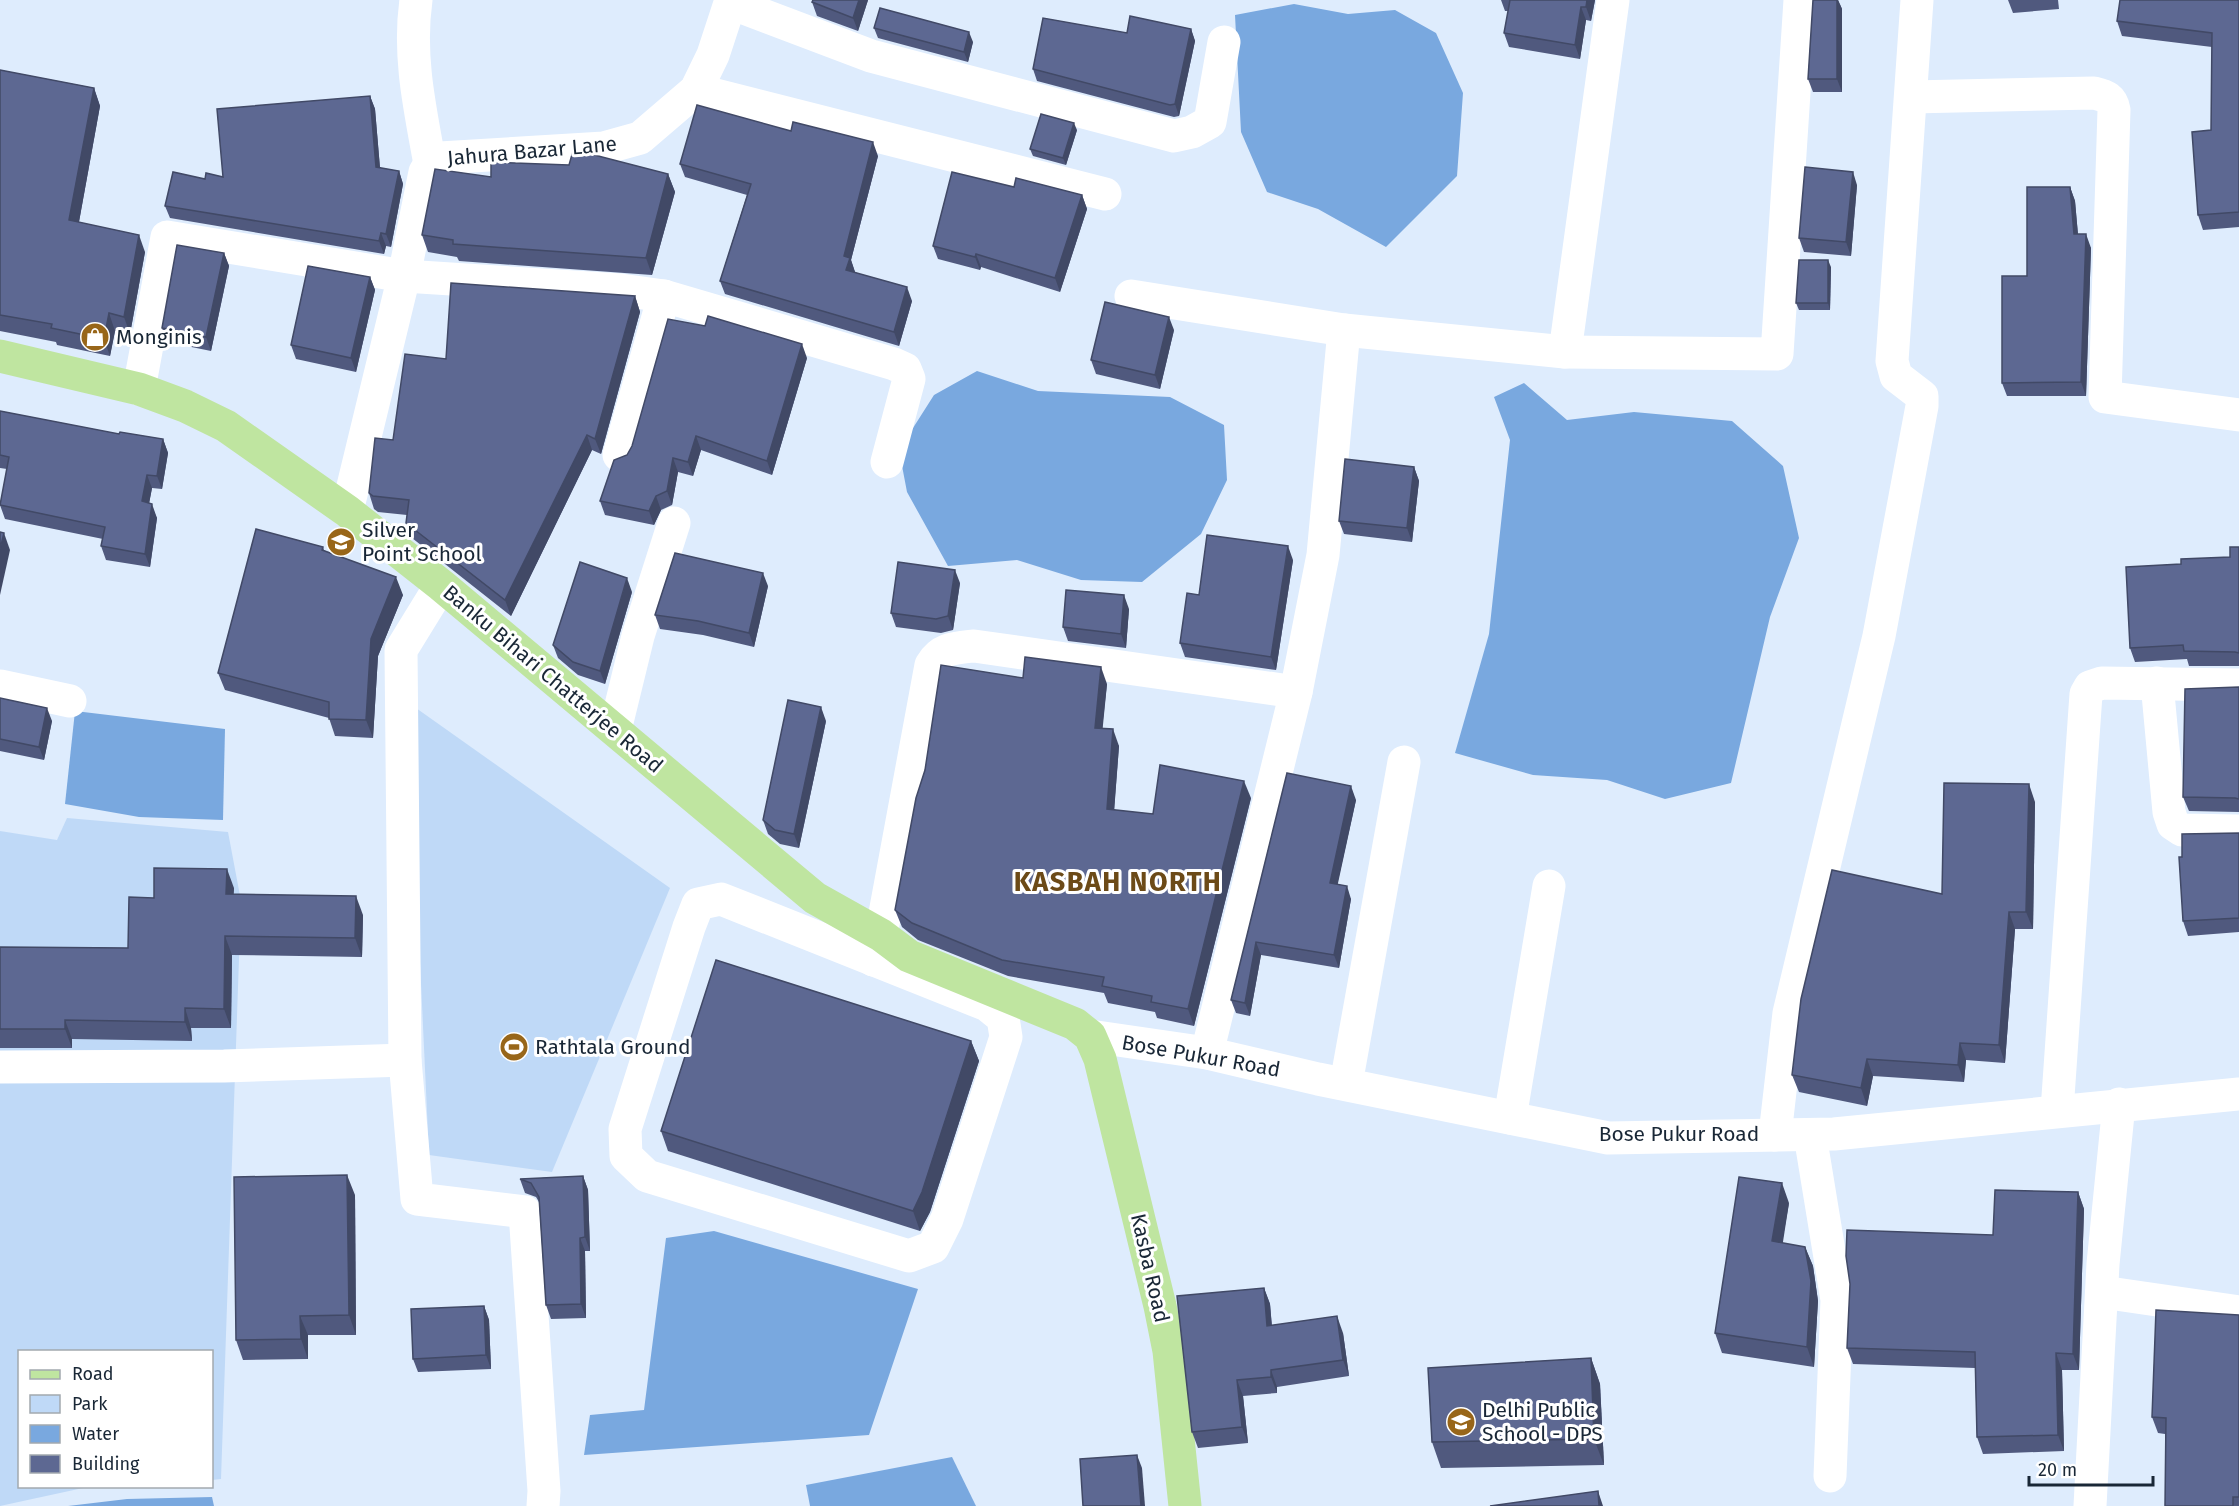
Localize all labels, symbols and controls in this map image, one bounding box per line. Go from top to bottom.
street label: Jahura Bazar Lane [446,131,618,171]
shop icon: Monginis [79,321,111,353]
place label: Monginis [116,324,202,350]
place label: Silver Point School [362,517,482,567]
school or university icon: Silver Point School [325,526,357,558]
street label: Banku Bihari Chatterjee Road [438,579,668,779]
district label: KASBAH NORTH [1014,866,1222,898]
street label: Bose Pukur Road [1120,1029,1282,1083]
sports icon: Rathtala Ground [498,1031,530,1063]
place label: Rathtala Ground [535,1034,691,1060]
street label: Bose Pukur Road [1599,1121,1759,1147]
street label: Kasba Road [1125,1211,1175,1325]
legend [18,1350,213,1488]
text: Road [72,1363,114,1385]
text: Park [72,1393,108,1415]
place label: Delhi Public School - DPS [1482,1397,1603,1447]
school or university icon: Delhi Public School - DPS [1445,1406,1477,1438]
text: Water [72,1423,119,1445]
scale bar [2029,1449,2154,1487]
text: Building [72,1453,140,1475]
text: 20 m [2038,1459,2077,1481]

